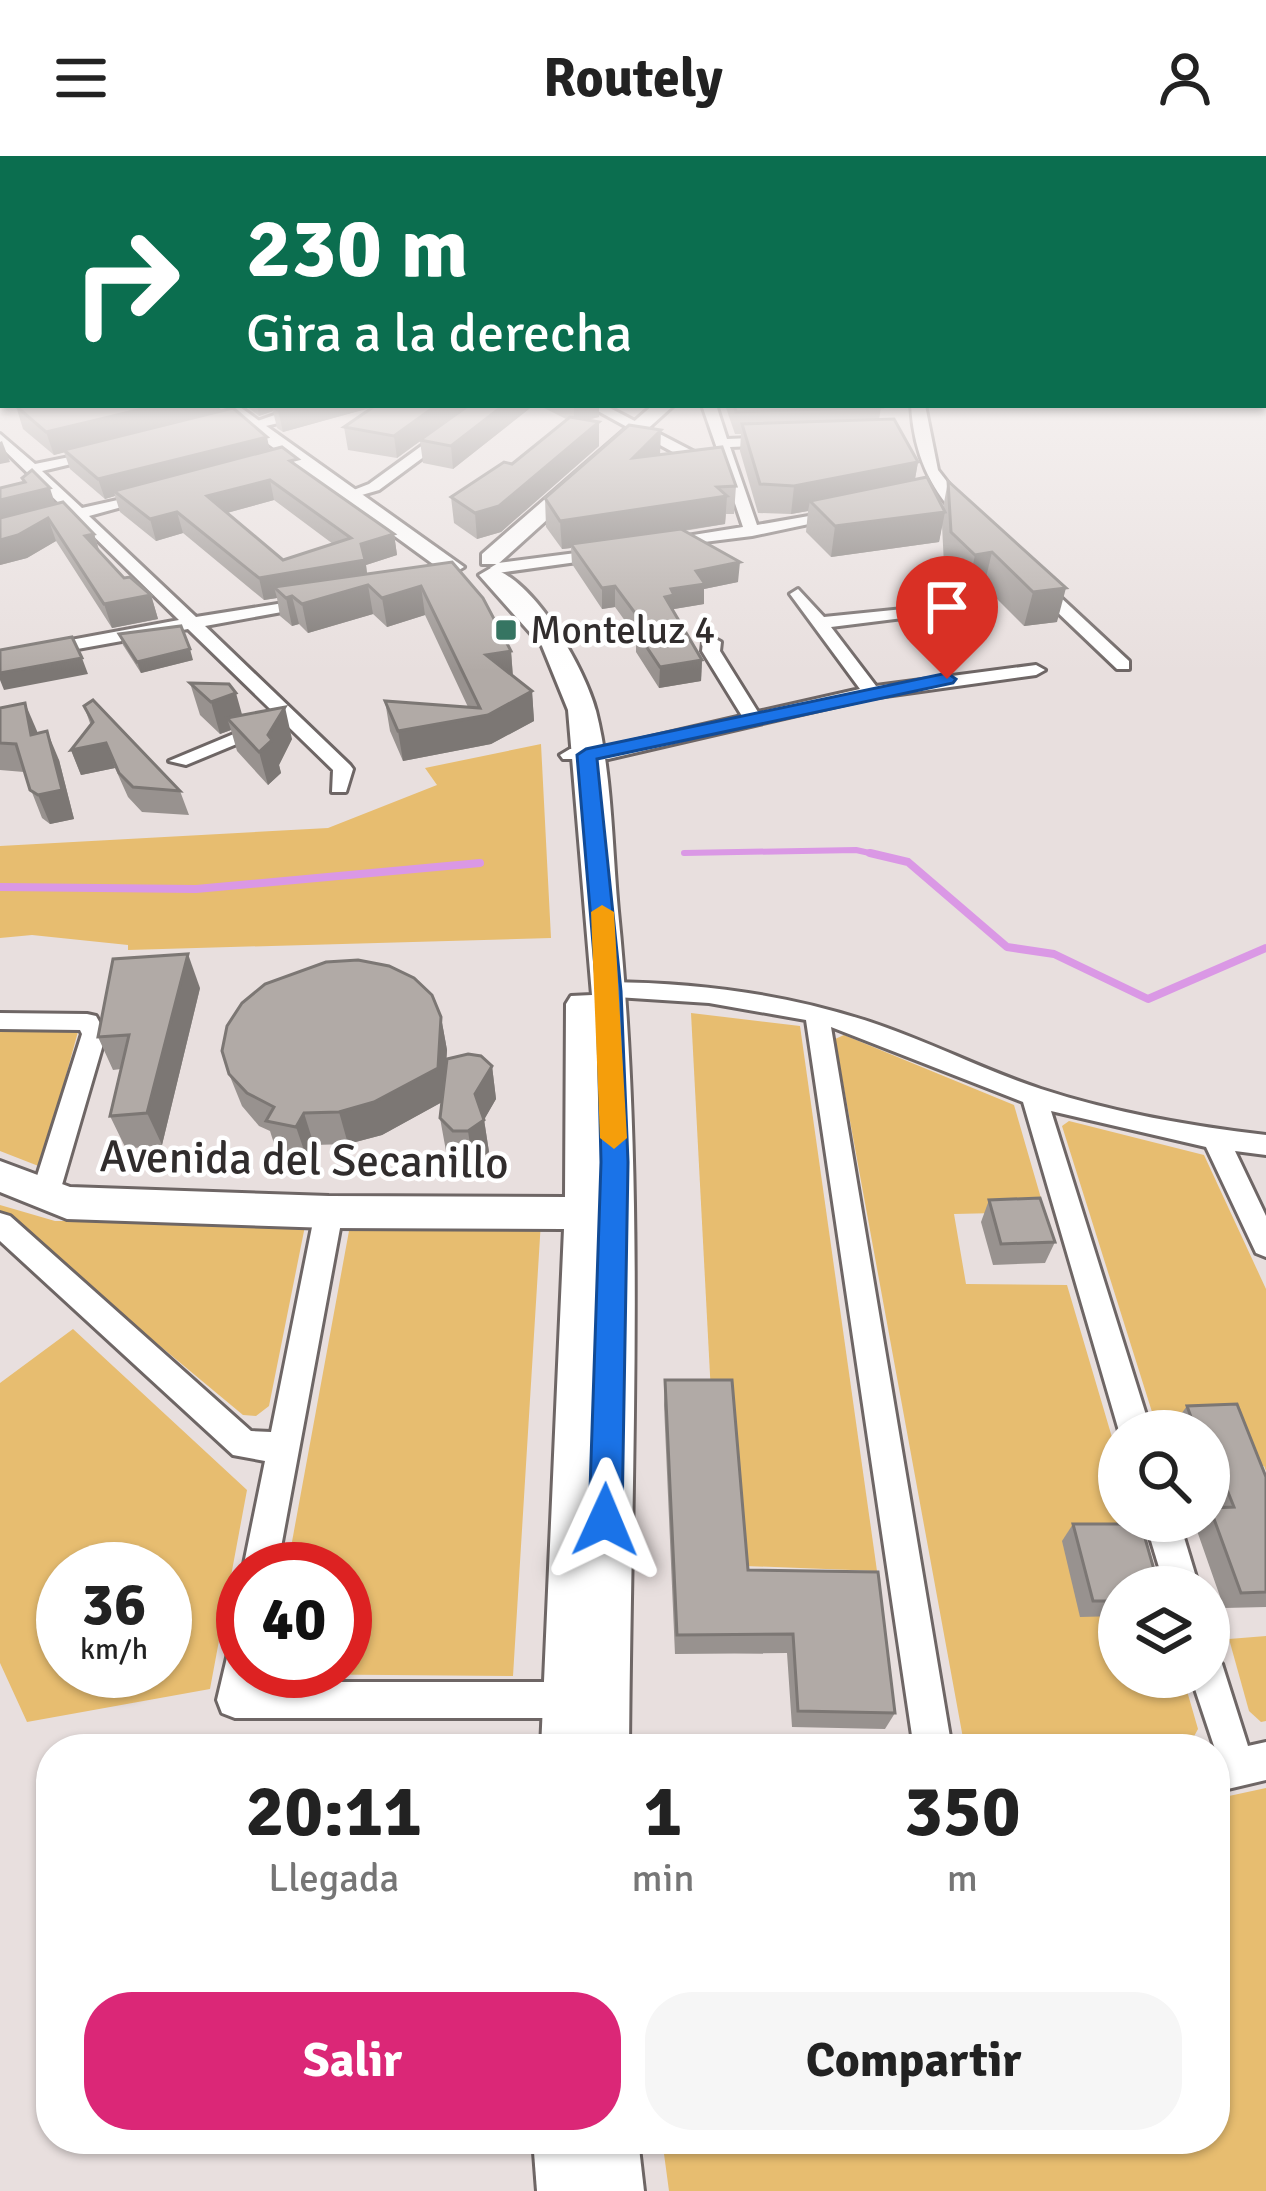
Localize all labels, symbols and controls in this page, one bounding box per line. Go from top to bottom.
icon: menu [48,45,114,111]
text: Routely [543,45,723,112]
icon: person [1152,45,1218,111]
text: 230 m [246,197,468,301]
icon: right [48,204,204,360]
text: Gira a la derecha [246,300,632,367]
pin [896,556,998,679]
icon: arrive [914,574,980,640]
place label: Monteluz 4 [530,606,715,654]
marker: Monteluz 4 [493,617,519,643]
street label: Avenida del Secanillo [99,1129,509,1191]
map controls [1098,1410,1230,1698]
button: search [1098,1410,1230,1542]
position arrow [542,1457,668,1583]
speed limit sign: 40 [216,1542,372,1698]
button: layers [1098,1566,1230,1698]
text: 36 [82,1568,146,1642]
text: km/h [80,1631,148,1668]
text: 20:11 [245,1767,422,1856]
text: 1 [644,1767,682,1856]
text: 350 [904,1767,1021,1856]
text: Llegada [268,1854,399,1902]
text: min [632,1854,695,1902]
text: m [947,1854,978,1902]
button: Salir [84,1992,621,2130]
button: Compartir [645,1992,1182,2130]

